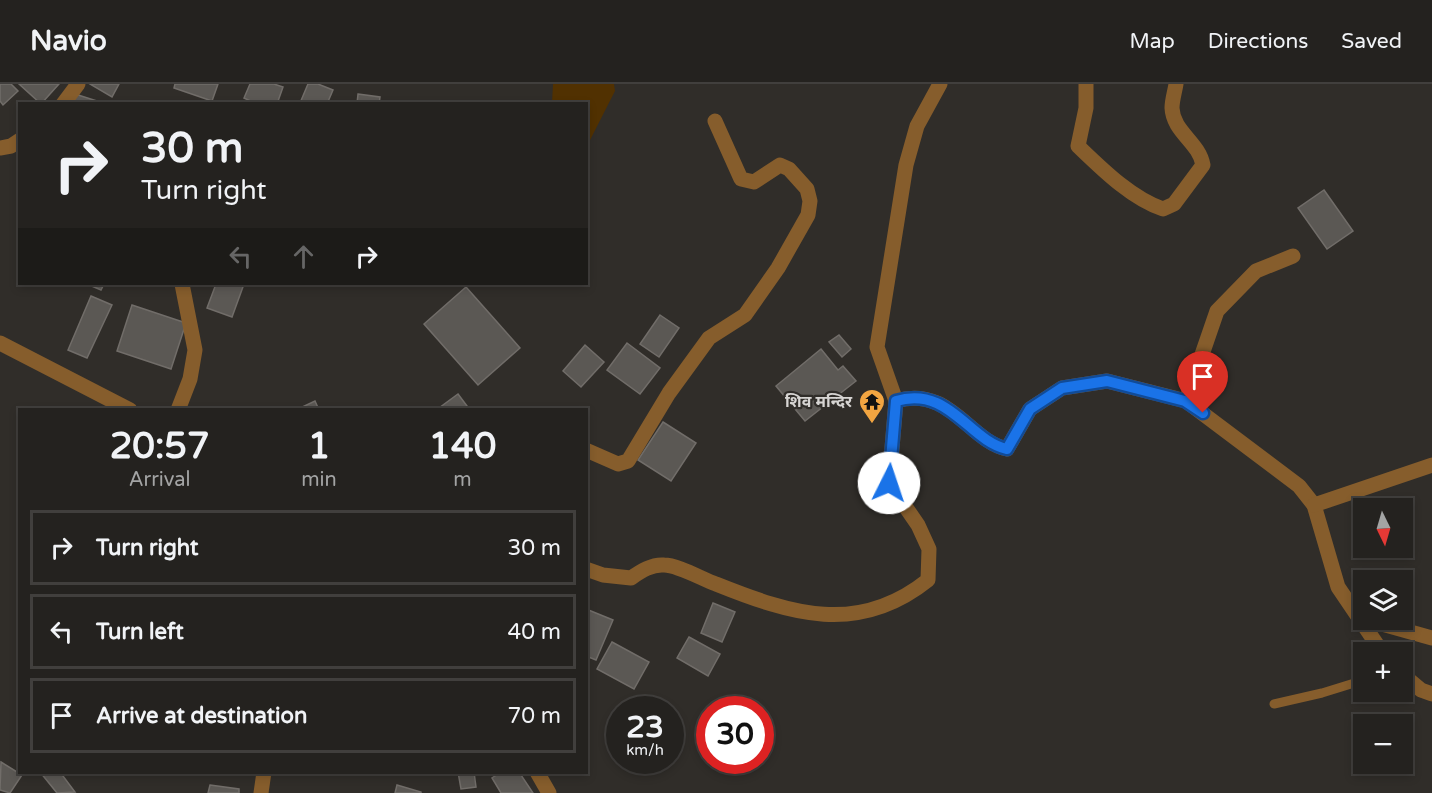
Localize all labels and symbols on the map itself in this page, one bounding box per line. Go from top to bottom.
pin [1177,351,1228,413]
temple icon: शिव मन्दिर [857,387,887,425]
place label: शिव मन्दिर [785,392,853,412]
position arrow [857,451,921,515]
north arrow [1353,498,1413,558]
speed limit sign: 30 [696,696,774,774]

